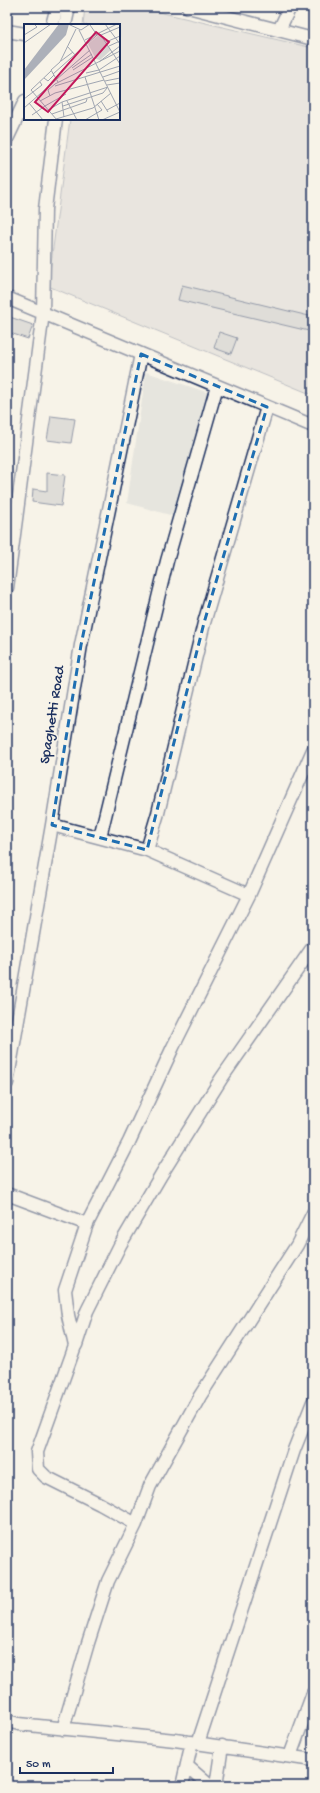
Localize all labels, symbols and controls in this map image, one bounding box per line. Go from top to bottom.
inset map [24,24,120,120]
street label: Spaghetti Road [36,664,70,765]
scale bar [20,1749,113,1775]
text: 50 m [26,1758,51,1772]

